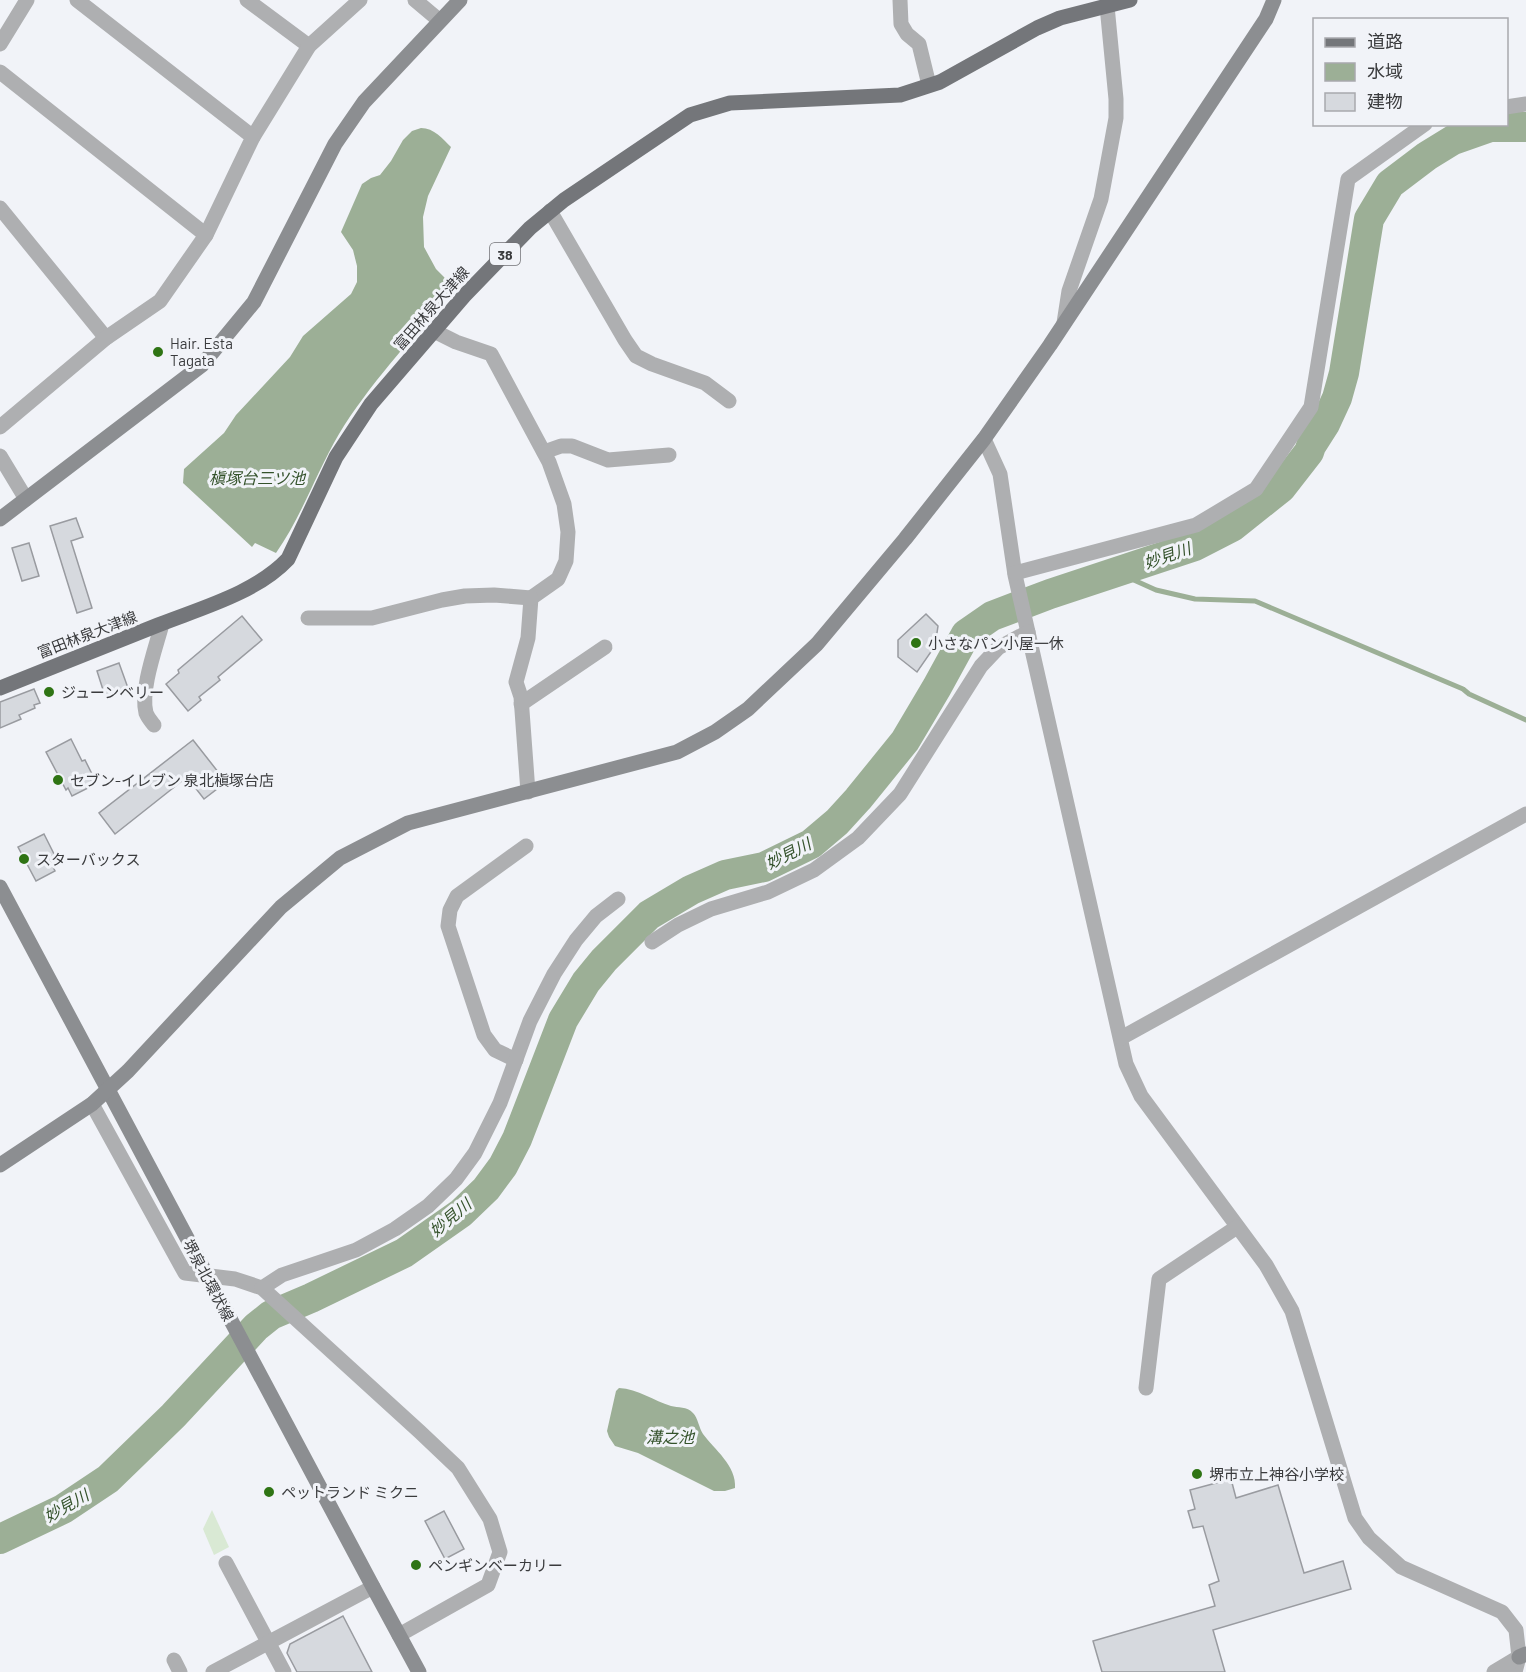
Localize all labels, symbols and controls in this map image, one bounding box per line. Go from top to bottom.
legend [1313,18,1508,126]
text: 道路 [1367,30,1403,52]
text: 水域 [1367,60,1403,82]
text: 建物 [1367,90,1403,112]
road number: 38 [490,243,520,265]
street label: 富田林泉大津線 [390,262,472,354]
place label: Hair. Esta Tagata [170,334,233,369]
marker: Hair. Esta Tagata [151,345,165,359]
water label: 槇塚台三ツ池 [209,468,307,487]
water label: 妙見川 [1141,538,1195,572]
street label: 富田林泉大津線 [35,607,139,661]
place label: 小さなパン小屋一休 [928,634,1064,652]
marker: 小さなパン小屋一休 [909,636,923,650]
place label: ジューンベリー [61,683,164,701]
marker: ジューンベリー [42,685,56,699]
place label: セブン-イレブン 泉北槇塚台店 [70,771,274,789]
marker: セブン-イレブン 泉北槇塚台店 [51,773,65,787]
water label: 妙見川 [762,833,815,872]
place label: スターバックス [36,850,140,868]
marker: スターバックス [17,852,31,866]
water label: 妙見川 [426,1193,476,1240]
street label: 堺泉北環状線 [180,1236,238,1324]
water label: 溝之池 [646,1427,696,1446]
place label: 堺市立上神谷小学校 [1209,1465,1344,1483]
marker: 堺市立上神谷小学校 [1190,1467,1204,1481]
place label: ペットランド ミクニ [281,1483,419,1501]
water label: 妙見川 [40,1484,93,1525]
marker: ペットランド ミクニ [262,1485,276,1499]
place label: ペンギンベーカリー [428,1556,563,1574]
marker: ペンギンベーカリー [409,1558,423,1572]

